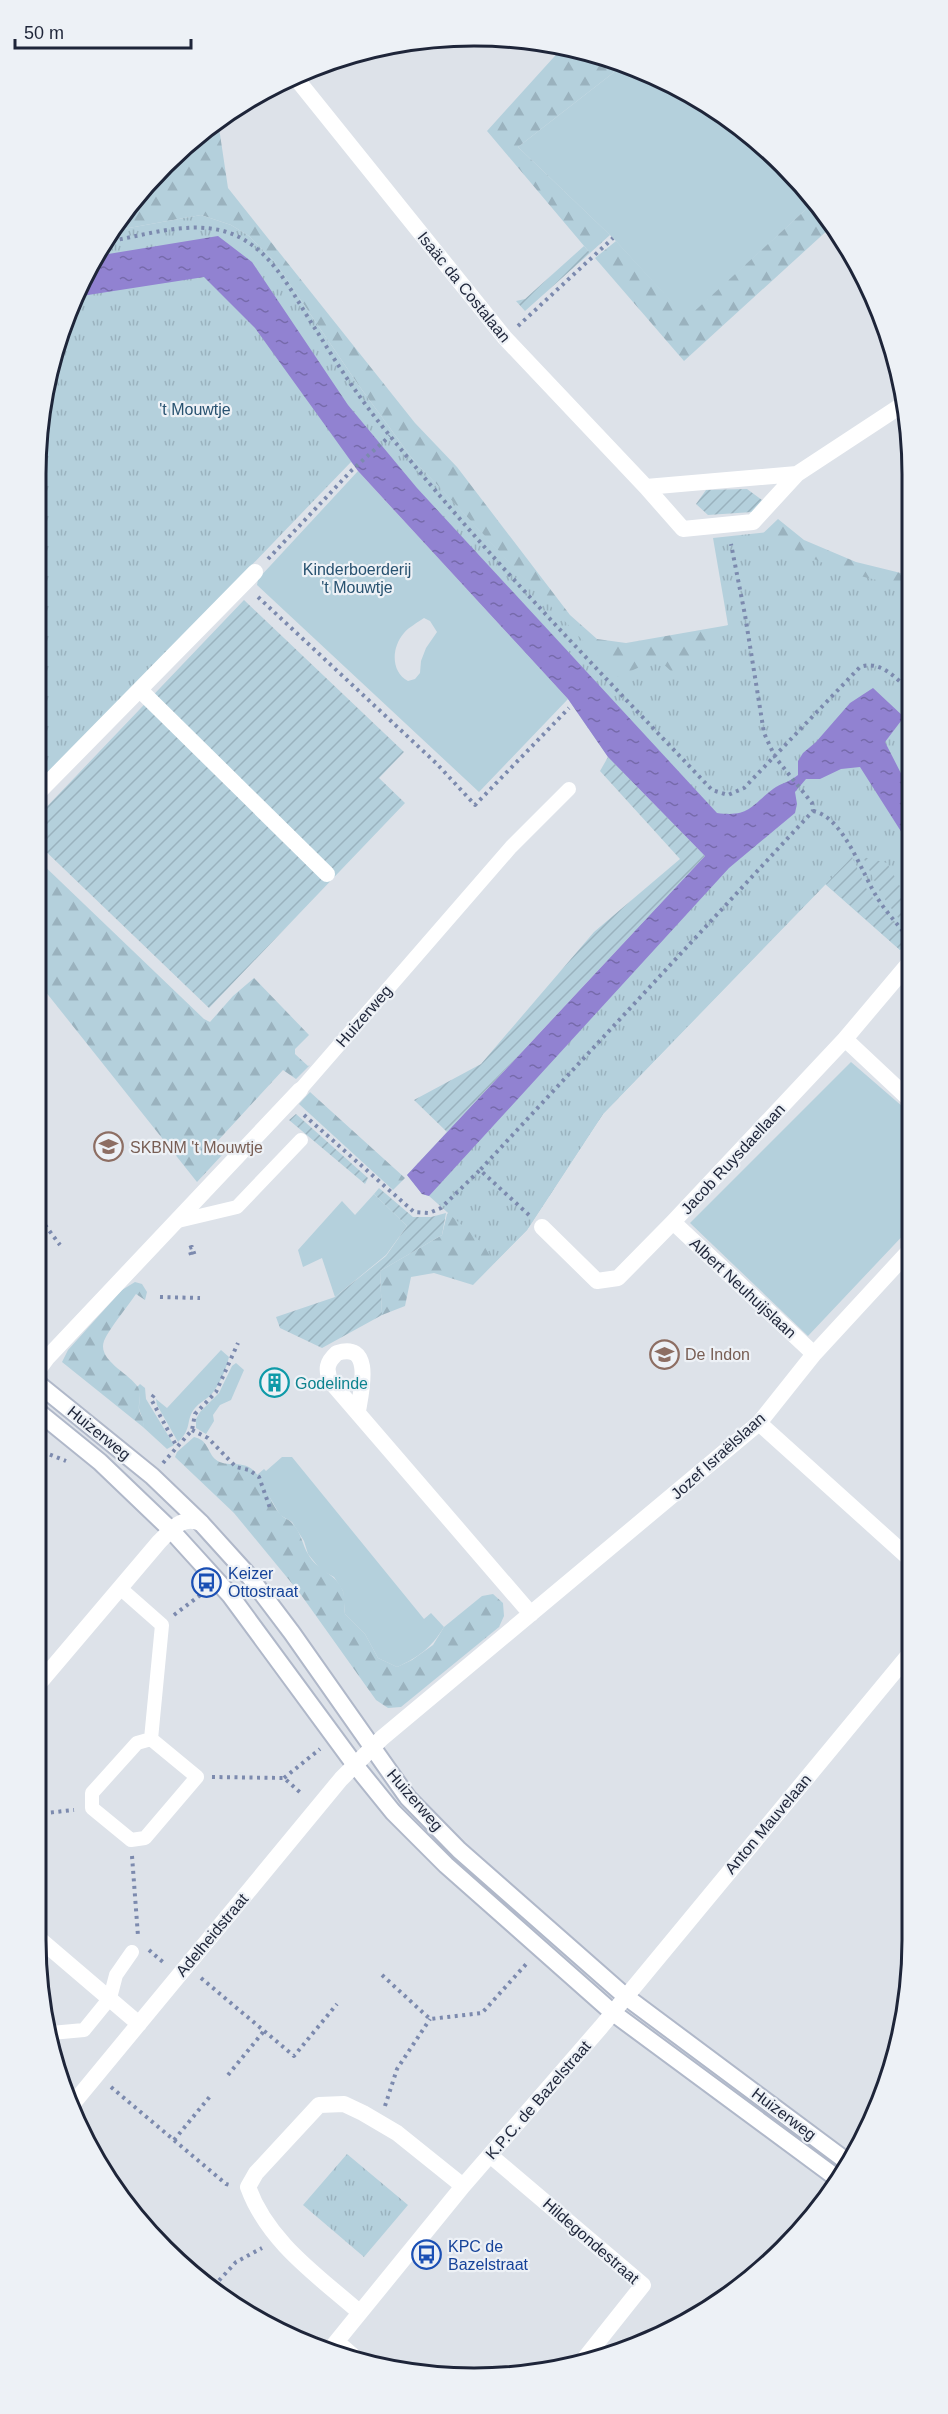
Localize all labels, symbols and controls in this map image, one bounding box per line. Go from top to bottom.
scale bar [15,12,190,50]
text: 50 m [24,23,64,43]
street label: Isaäc da Costalaan [414,228,514,346]
park label: 't Mouwtje [159,401,231,418]
park label: Kinderboerderij 't Mouwtje [303,561,411,596]
street label: Huizerweg [333,982,395,1050]
street label: Jacob Ruysdaellaan [678,1101,788,1217]
school or university icon: SKBNM 't Mouwtje [93,1131,125,1163]
place label: SKBNM 't Mouwtje [130,1139,263,1156]
street label: Albert Neuhuijslaan [686,1234,800,1342]
school or university icon: De Indon [648,1338,680,1370]
place label: De Indon [685,1346,750,1363]
building icon: Godelinde [258,1367,290,1399]
place label: Godelinde [295,1375,368,1392]
street label: Huizerweg [64,1403,134,1463]
street label: Jozef Israëlslaan [668,1410,768,1502]
place label: Keizer Ottostraat [228,1565,299,1600]
bus stop icon: Keizer Ottostraat [191,1566,223,1598]
street label: Huizerweg [384,1766,446,1834]
street label: Anton Mauvelaan [721,1771,815,1877]
street label: Adelheidstraat [173,1890,252,1980]
street label: K.P.C. de Bazelstraat [482,2037,594,2163]
street label: Huizerweg [749,2084,819,2144]
street label: Hildegondestraat [540,2195,643,2287]
place label: KPC de Bazelstraat [448,2238,529,2273]
bus stop icon: KPC de Bazelstraat [411,2239,443,2271]

